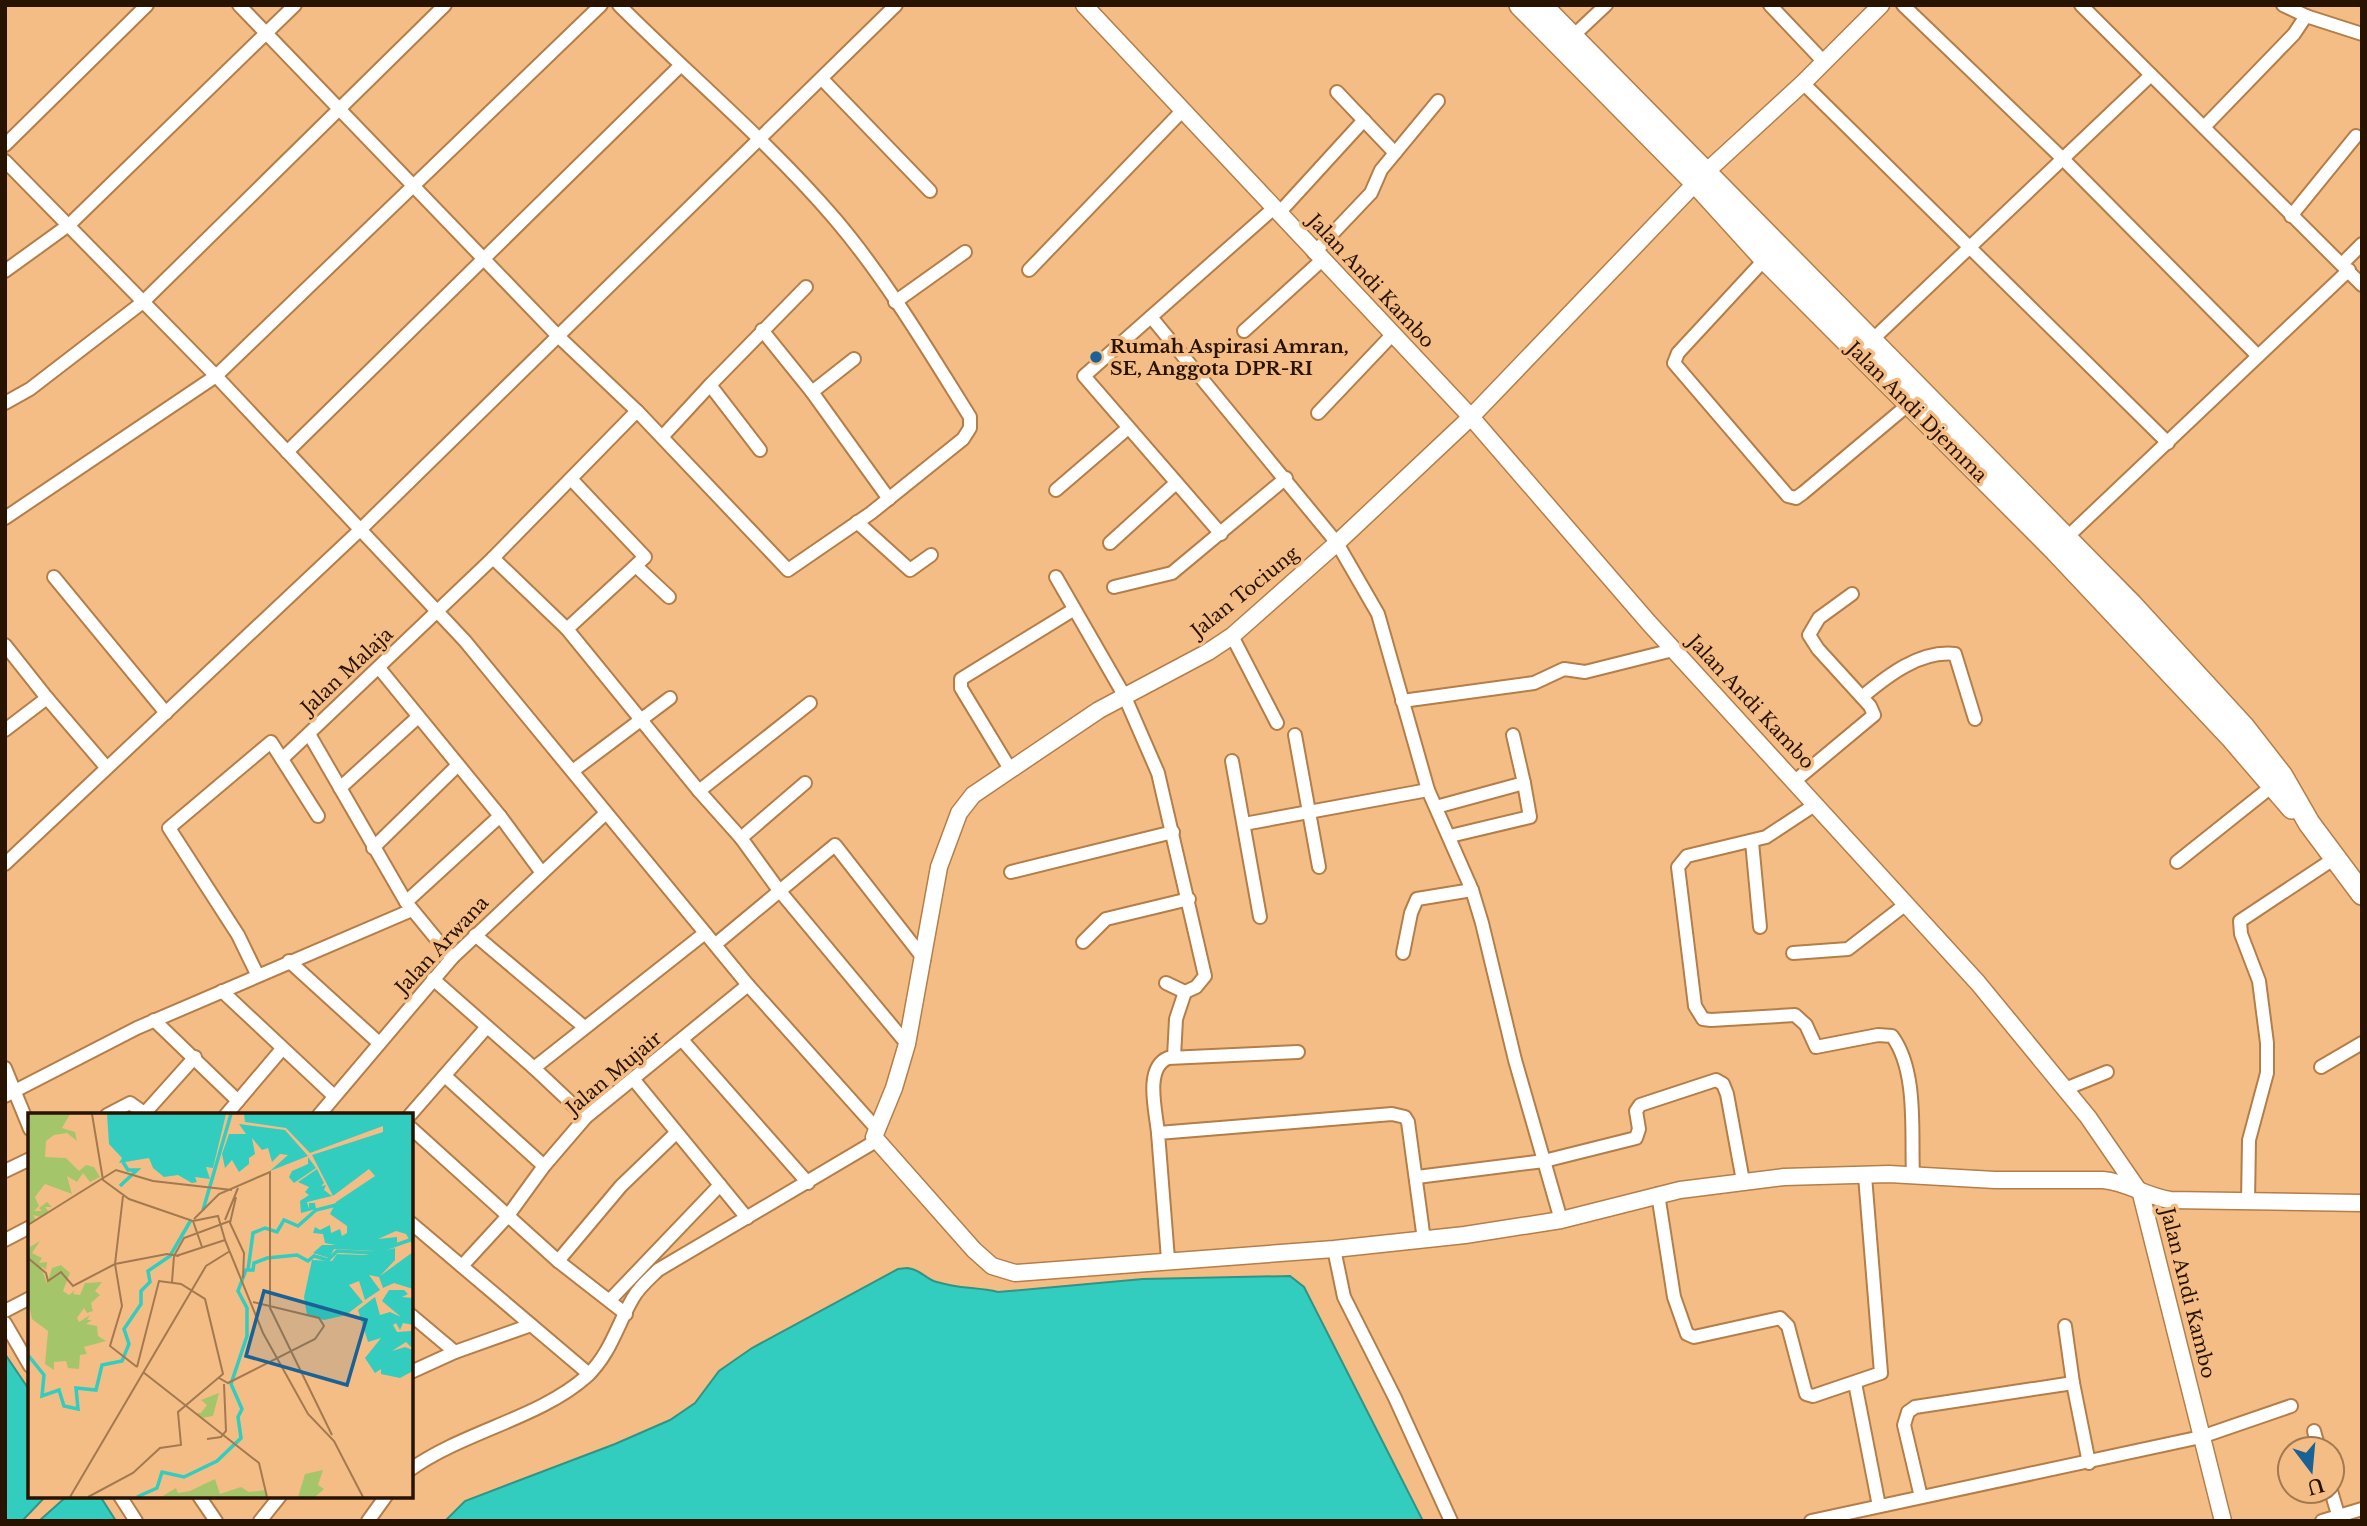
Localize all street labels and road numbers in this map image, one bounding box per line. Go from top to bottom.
street label: Jalan Andi Kambo [1301,207,1439,353]
street label: Jalan Andi Djemma [1840,335,1992,487]
street label: Jalan Tociung [1184,541,1304,644]
street label: Jalan Malaja [294,622,398,721]
street label: Jalan Andi Kambo [1681,628,1819,774]
street label: Jalan Arwana [389,891,494,1001]
street label: Jalan Mujair [559,1026,666,1122]
street label: Jalan Andi Kambo [2155,1202,2220,1381]

